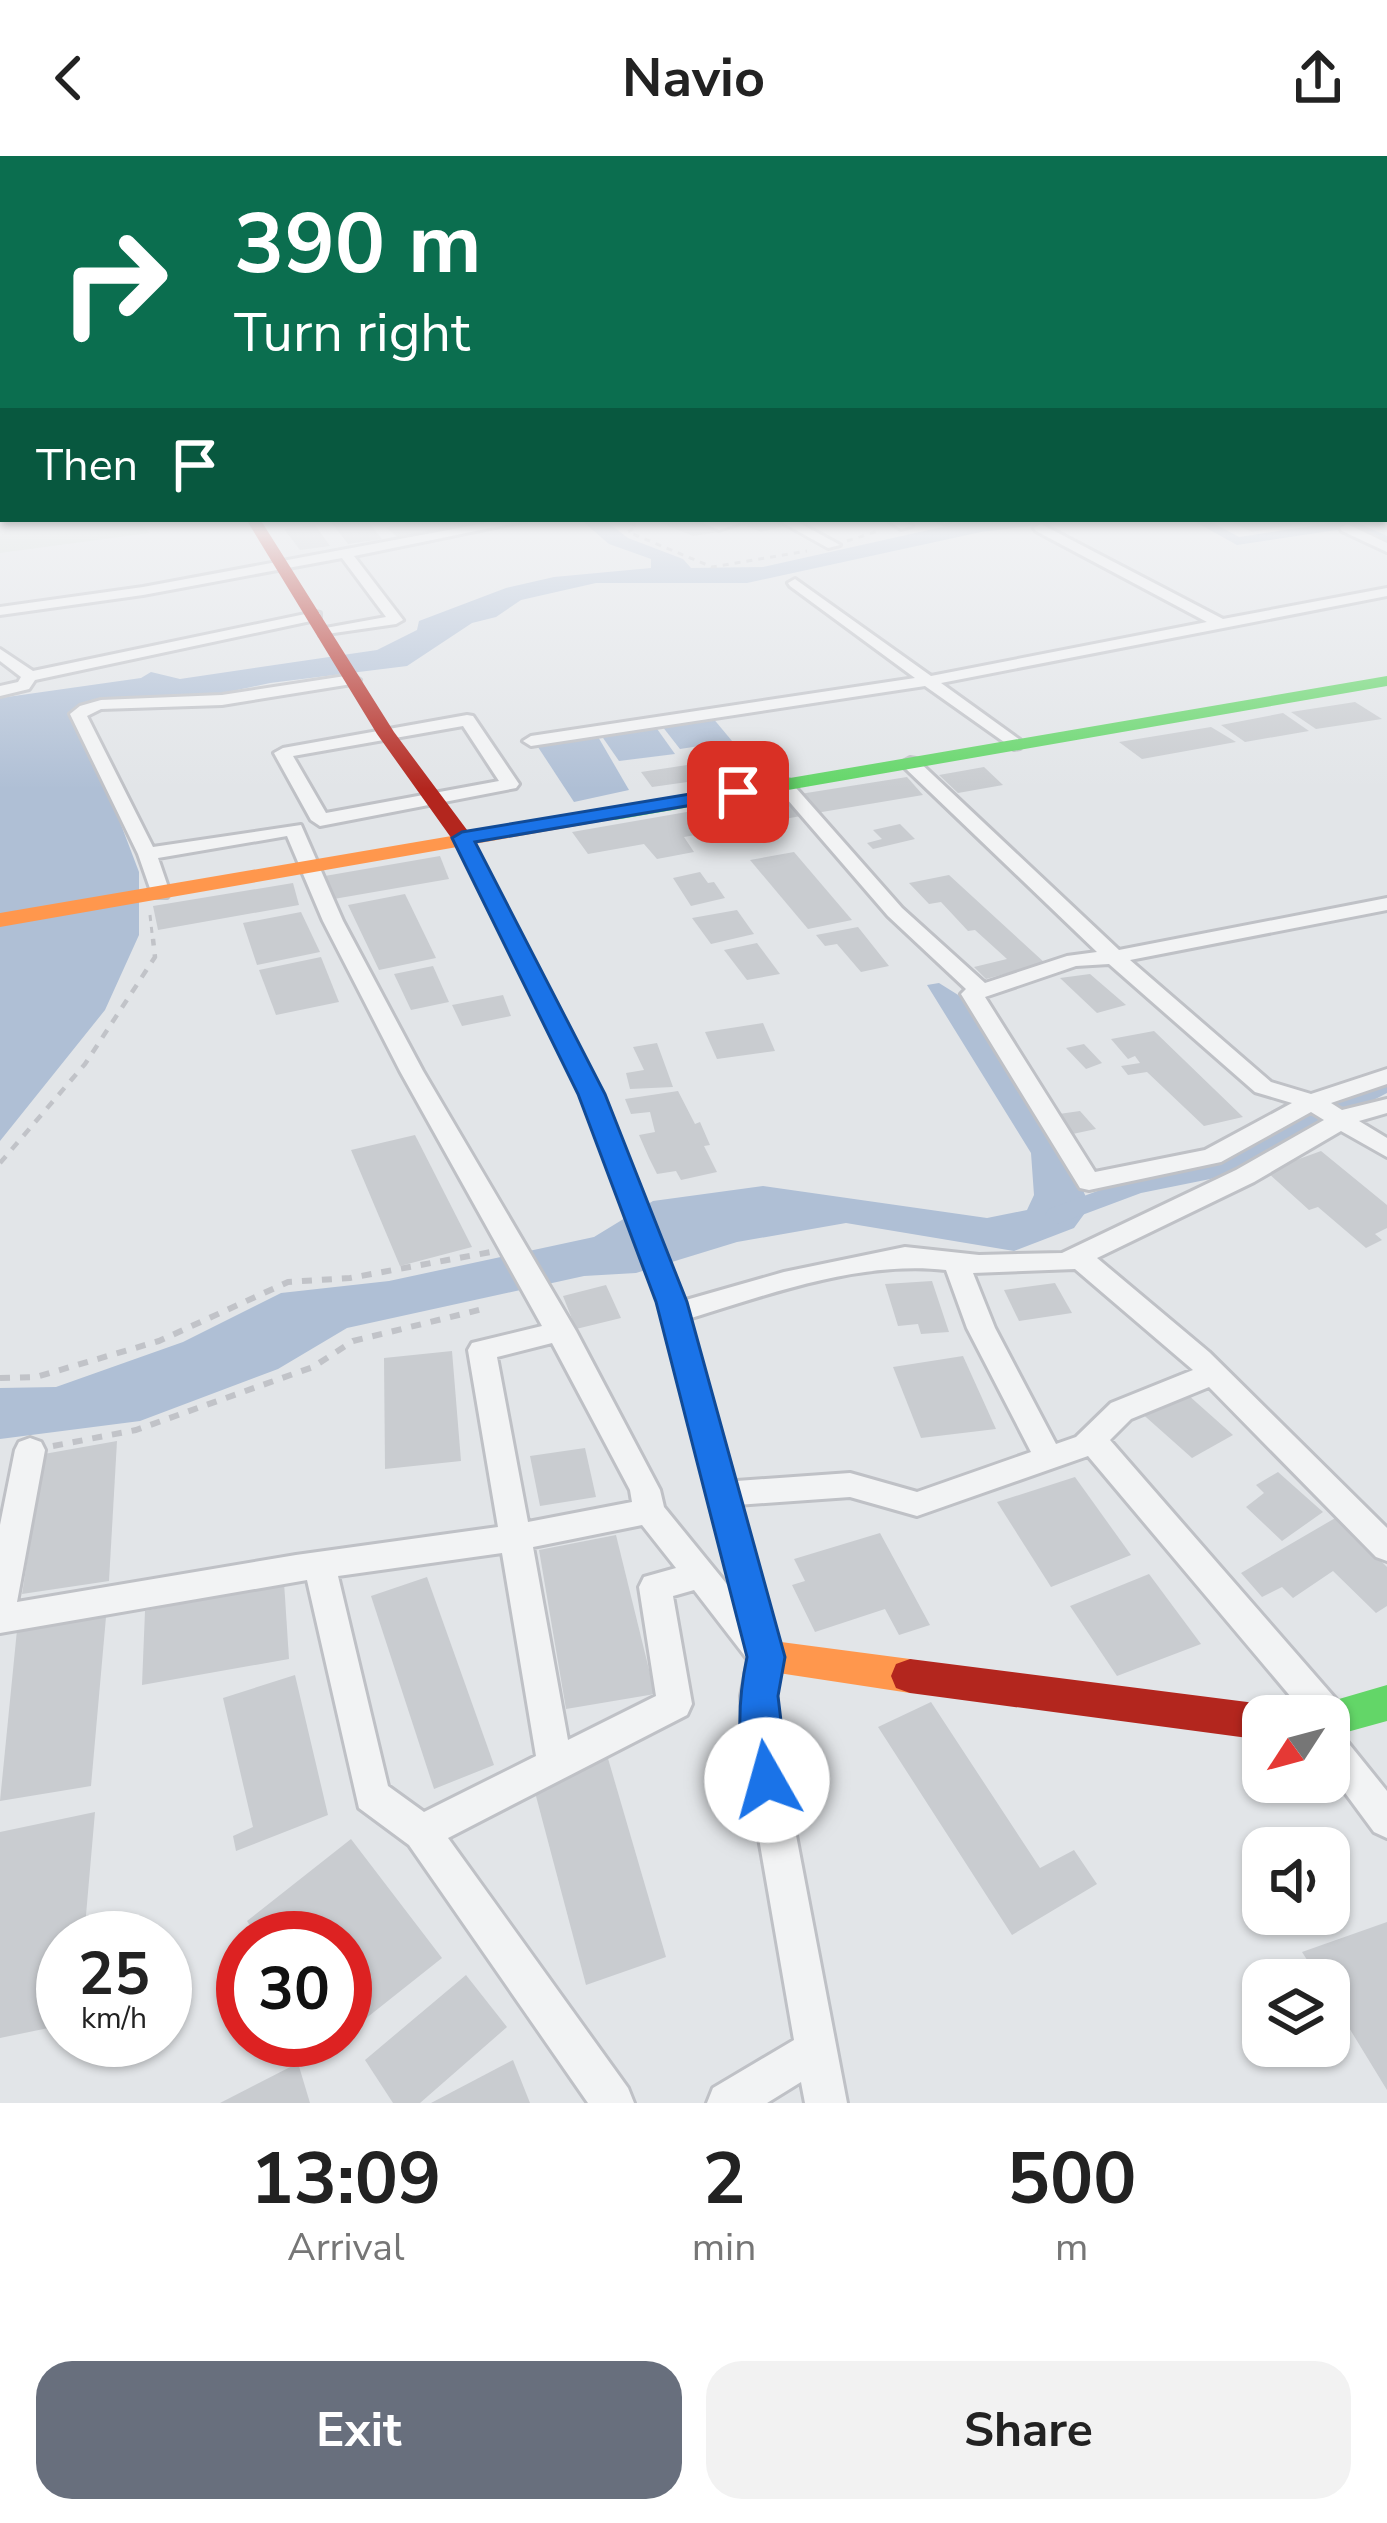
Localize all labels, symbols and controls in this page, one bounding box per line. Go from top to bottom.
text: Navio [622,41,765,115]
icon: back [36,45,102,111]
icon: share [1285,45,1351,111]
text: 390 m [234,187,482,302]
icon: right [36,204,192,360]
text: Turn right [234,296,470,370]
icon: arrive [162,432,228,498]
text: Then [36,435,138,496]
pin [687,741,789,843]
icon: arrive [705,759,771,825]
north arrow [1242,1695,1350,1803]
map controls [1242,1695,1350,2067]
position arrow [704,1717,830,1843]
button: sound [1242,1827,1350,1935]
speed limit sign: 30 [216,1911,372,2067]
text: 25 [78,1933,150,2015]
button: layers [1242,1959,1350,2067]
text: km/h [81,1998,147,2039]
text: 13:09 [251,2130,441,2228]
text: 2 [702,2130,746,2228]
text: 500 [1007,2130,1136,2228]
text: Arrival [287,2221,405,2274]
text: min [692,2221,756,2274]
text: m [1055,2221,1088,2274]
button: Exit [36,2361,682,2499]
button: Share [706,2361,1351,2499]

